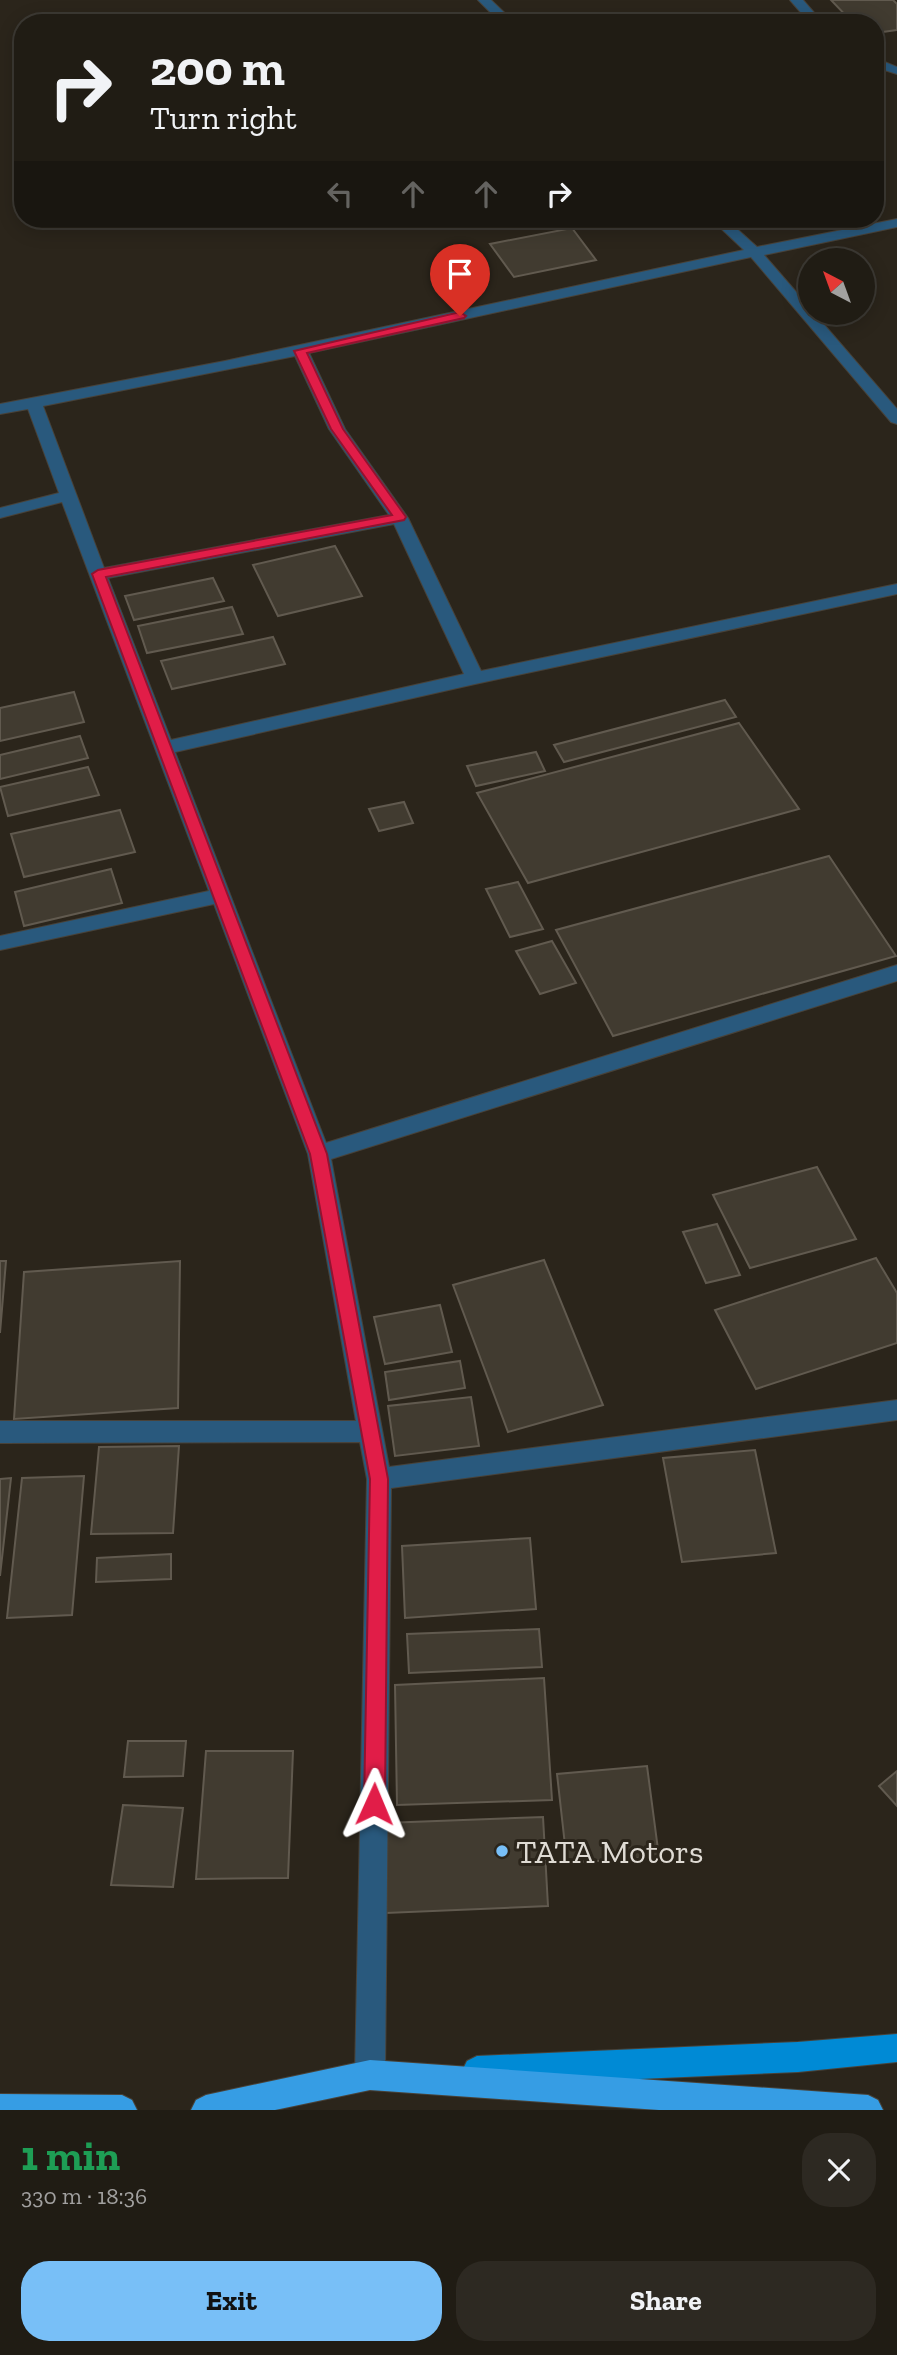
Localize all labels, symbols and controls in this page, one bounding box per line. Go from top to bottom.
text: 200 m [150,39,285,98]
icon: right [35,42,126,133]
text: Turn right [150,99,297,137]
icon: left [321,175,359,213]
icon: ahead [394,175,432,213]
icon: ahead [467,175,505,213]
icon: right [540,175,578,213]
pin [430,244,490,316]
north arrow [798,248,875,326]
map controls [798,248,875,325]
icon: arrive [441,255,479,293]
position arrow [337,1767,411,1841]
place label: TATA Motors [516,1832,703,1871]
marker: TATA Motors [494,1843,510,1859]
text: 1 min [21,2130,120,2181]
button: close [802,2133,876,2207]
text: 330 m · 18:36 [21,2182,147,2210]
button: Exit [21,2261,442,2341]
button: Share [456,2261,876,2341]

